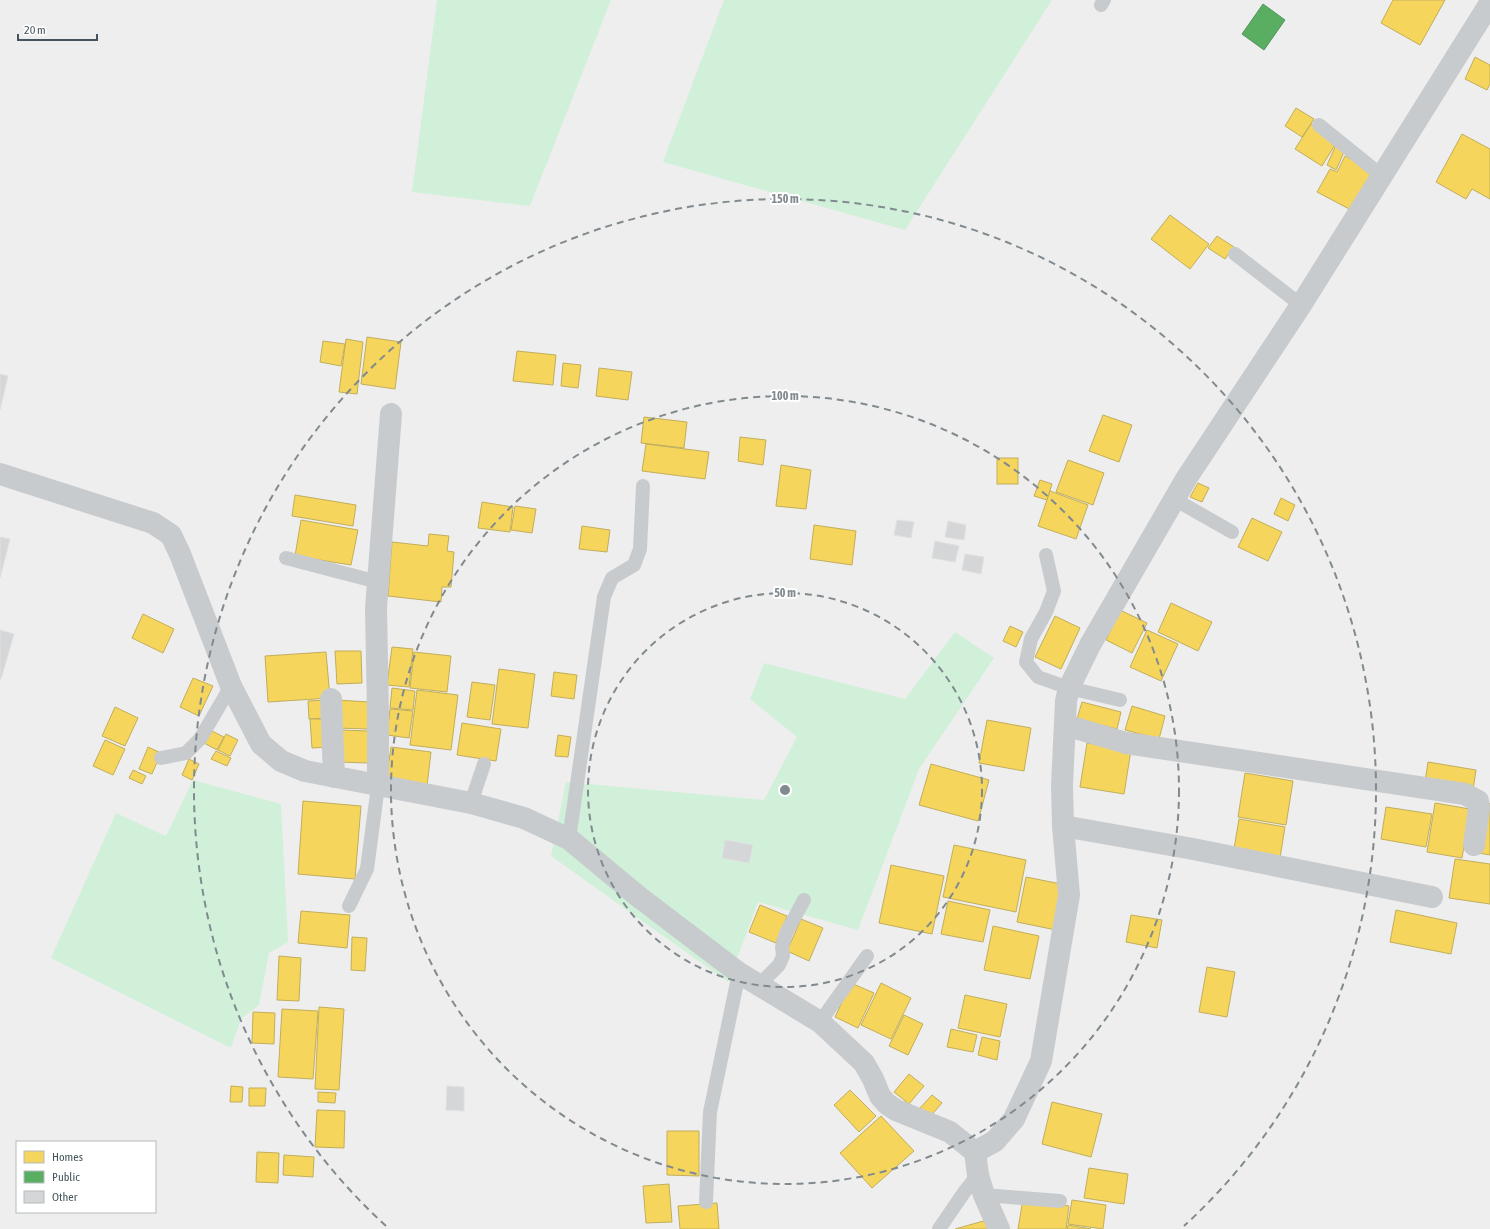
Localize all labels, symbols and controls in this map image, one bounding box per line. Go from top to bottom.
scale bar [18,16,97,42]
text: 20 m [24,23,46,37]
text: 150 m [771,192,799,206]
text: 100 m [771,389,799,403]
text: 50 m [774,586,796,600]
centre of rings [778,783,792,797]
legend [16,1141,156,1213]
text: Homes [52,1150,83,1164]
text: Public [52,1170,80,1184]
text: Other [52,1190,78,1204]

